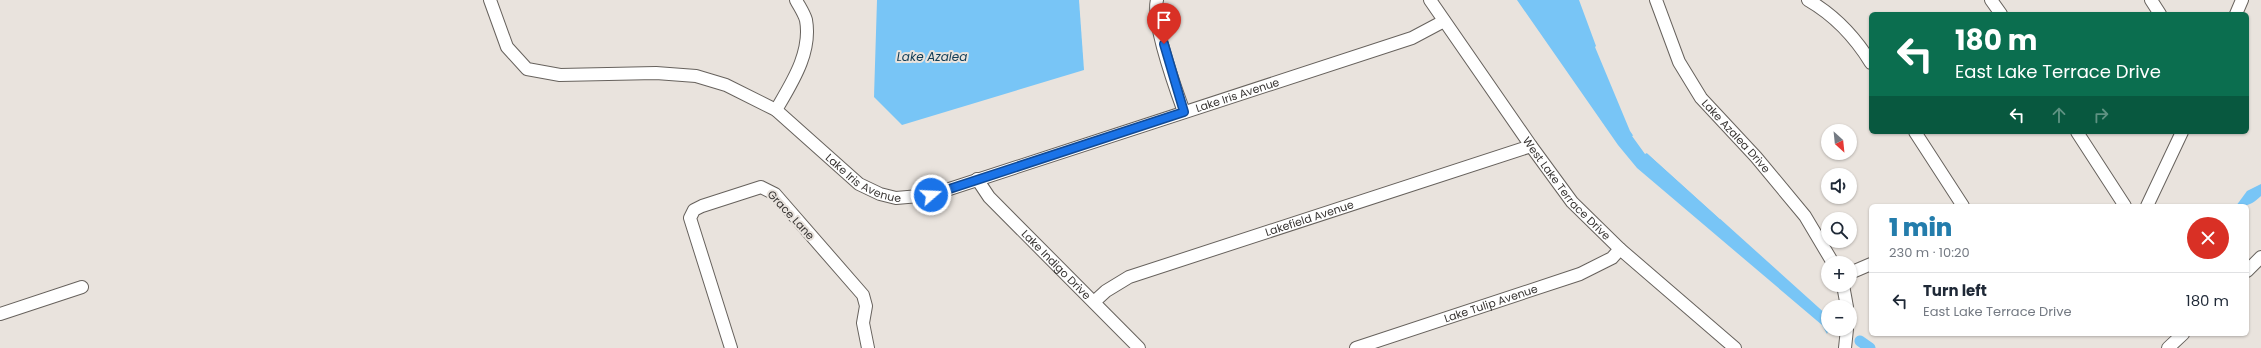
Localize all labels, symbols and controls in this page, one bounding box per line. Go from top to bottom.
pin [1147,3,1181,44]
icon: arrive [1153,9,1175,31]
text: 180 m [1955,21,2038,60]
icon: left [1889,28,1941,80]
water label: Lake Azalea [897,48,967,65]
text: East Lake Terrace Drive [1955,59,2161,84]
street label: Lake Iris Avenue [1193,74,1282,116]
street label: Lake Azalea Drive [1698,96,1774,177]
icon: left [2006,104,2028,126]
icon: ahead [2048,104,2070,126]
icon: right [2090,104,2112,126]
north arrow [1821,124,1857,160]
map controls [1821,124,1857,336]
street label: West Lake Terrace Drive [1519,133,1614,244]
street label: Lake Iris Avenue [822,150,902,206]
button: sound [1821,168,1857,204]
position arrow [910,174,952,216]
street label: Grace Lane [764,187,818,243]
street label: Lakefield Avenue [1263,196,1356,240]
text: 1 min [1889,211,1952,244]
button: search [1821,212,1857,248]
button: close [2187,217,2229,259]
street label: Lake Indigo Drive [1018,226,1095,303]
text: 230 m · 10:20 [1889,243,1970,262]
button: + [1821,256,1857,292]
street label: Lake Tulip Avenue [1442,280,1540,326]
text: Turn left [1923,280,1987,301]
icon: left [1889,290,1911,312]
text: 180 m [2186,290,2229,311]
button: − [1821,300,1857,336]
text: East Lake Terrace Drive [1923,302,2072,321]

